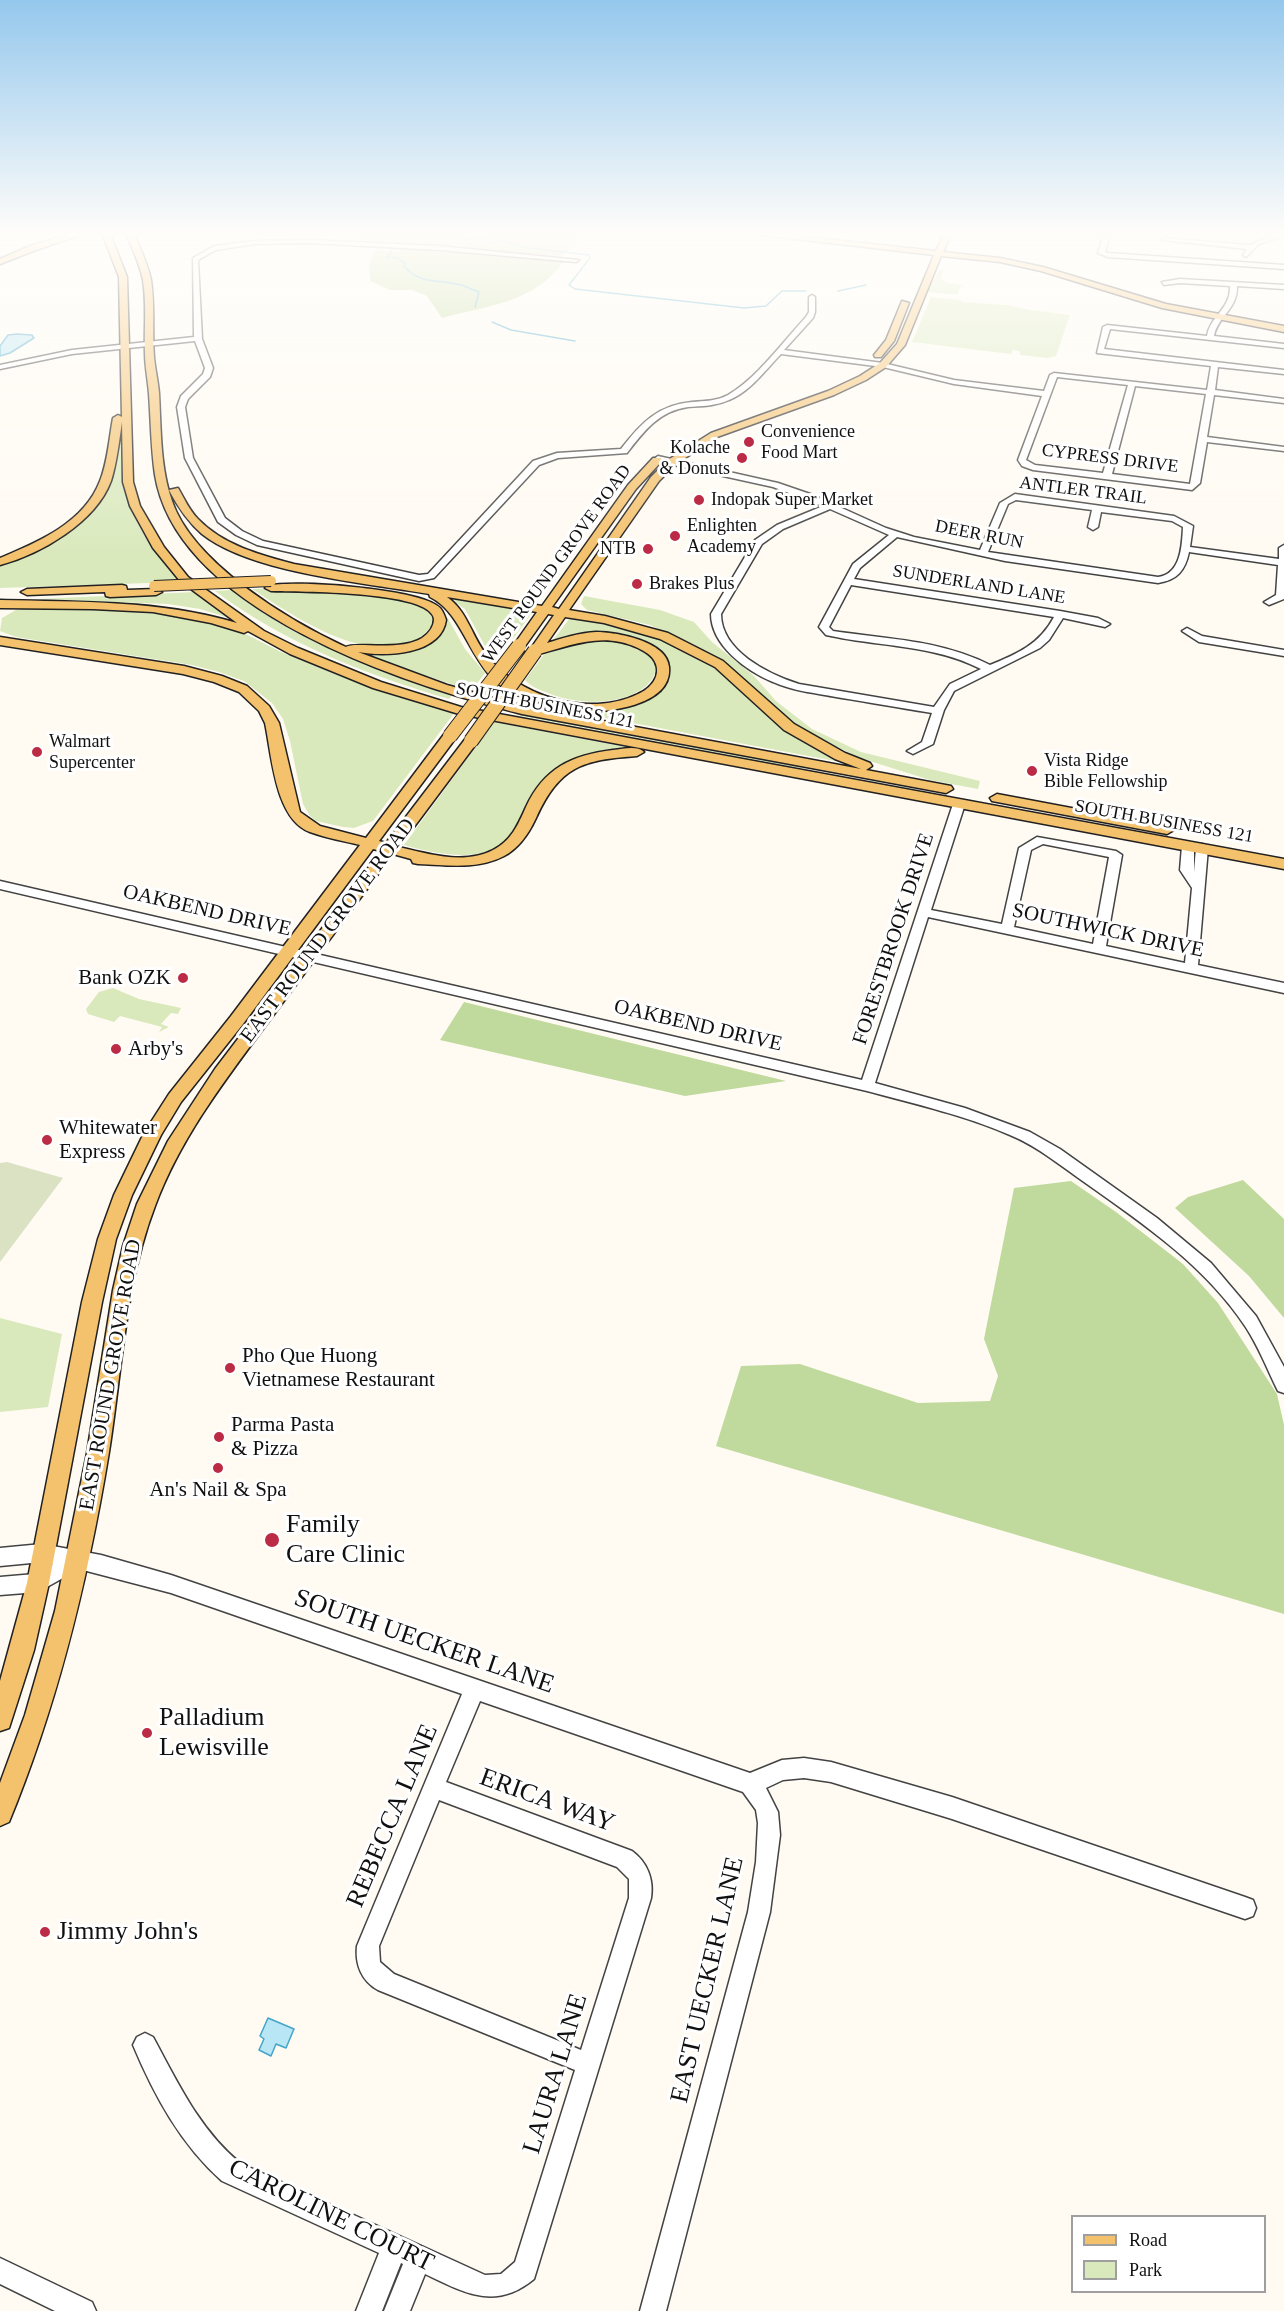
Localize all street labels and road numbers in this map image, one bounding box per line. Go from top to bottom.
street label: CYPRESS DRIVE [1040,440,1180,478]
street label: WEST ROUND GROVE ROAD [478,461,636,667]
street label: ANTLER TRAIL [1018,472,1148,510]
street label: DEER RUN [933,516,1025,554]
street label: SUNDERLAND LANE [891,561,1067,609]
street label: SOUTH BUSINESS 121 [454,678,636,734]
street label: SOUTH BUSINESS 121 [1073,796,1255,848]
street label: EAST ROUND GROVE ROAD [235,814,421,1048]
street label: FORESTBROOK DRIVE [848,830,940,1048]
street label: OAKBEND DRIVE [120,879,294,943]
street label: SOUTHWICK DRIVE [1010,898,1206,964]
street label: OAKBEND DRIVE [611,994,785,1058]
street label: EAST ROUND GROVE ROAD [75,1238,147,1512]
street label: SOUTH UECKER LANE [290,1583,558,1701]
street label: REBECCA LANE [340,1720,446,1912]
street label: ERICA WAY [475,1762,619,1840]
street label: EAST UECKER LANE [665,1854,751,2106]
street label: LAURA LANE [517,1990,595,2158]
street label: CAROLINE COURT [223,2153,439,2279]

